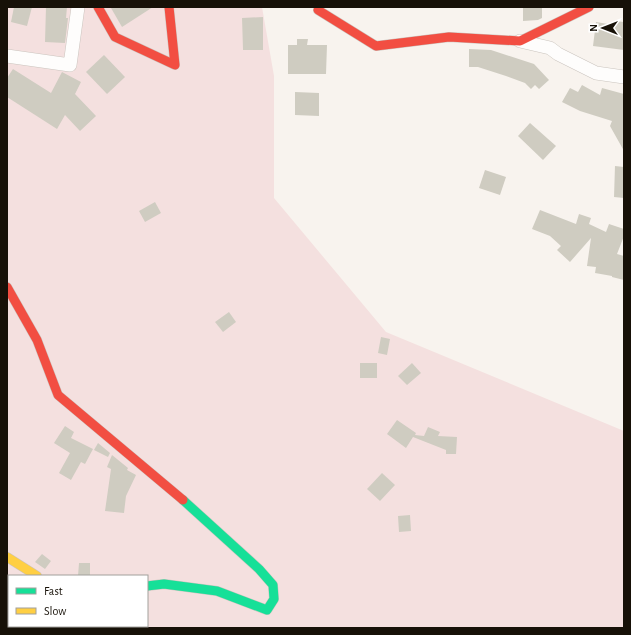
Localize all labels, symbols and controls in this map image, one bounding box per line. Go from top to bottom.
north arrow [583,8,623,48]
text: N [588,24,599,32]
legend [8,575,148,627]
text: Fast [44,585,63,597]
text: Slow [44,605,66,617]

